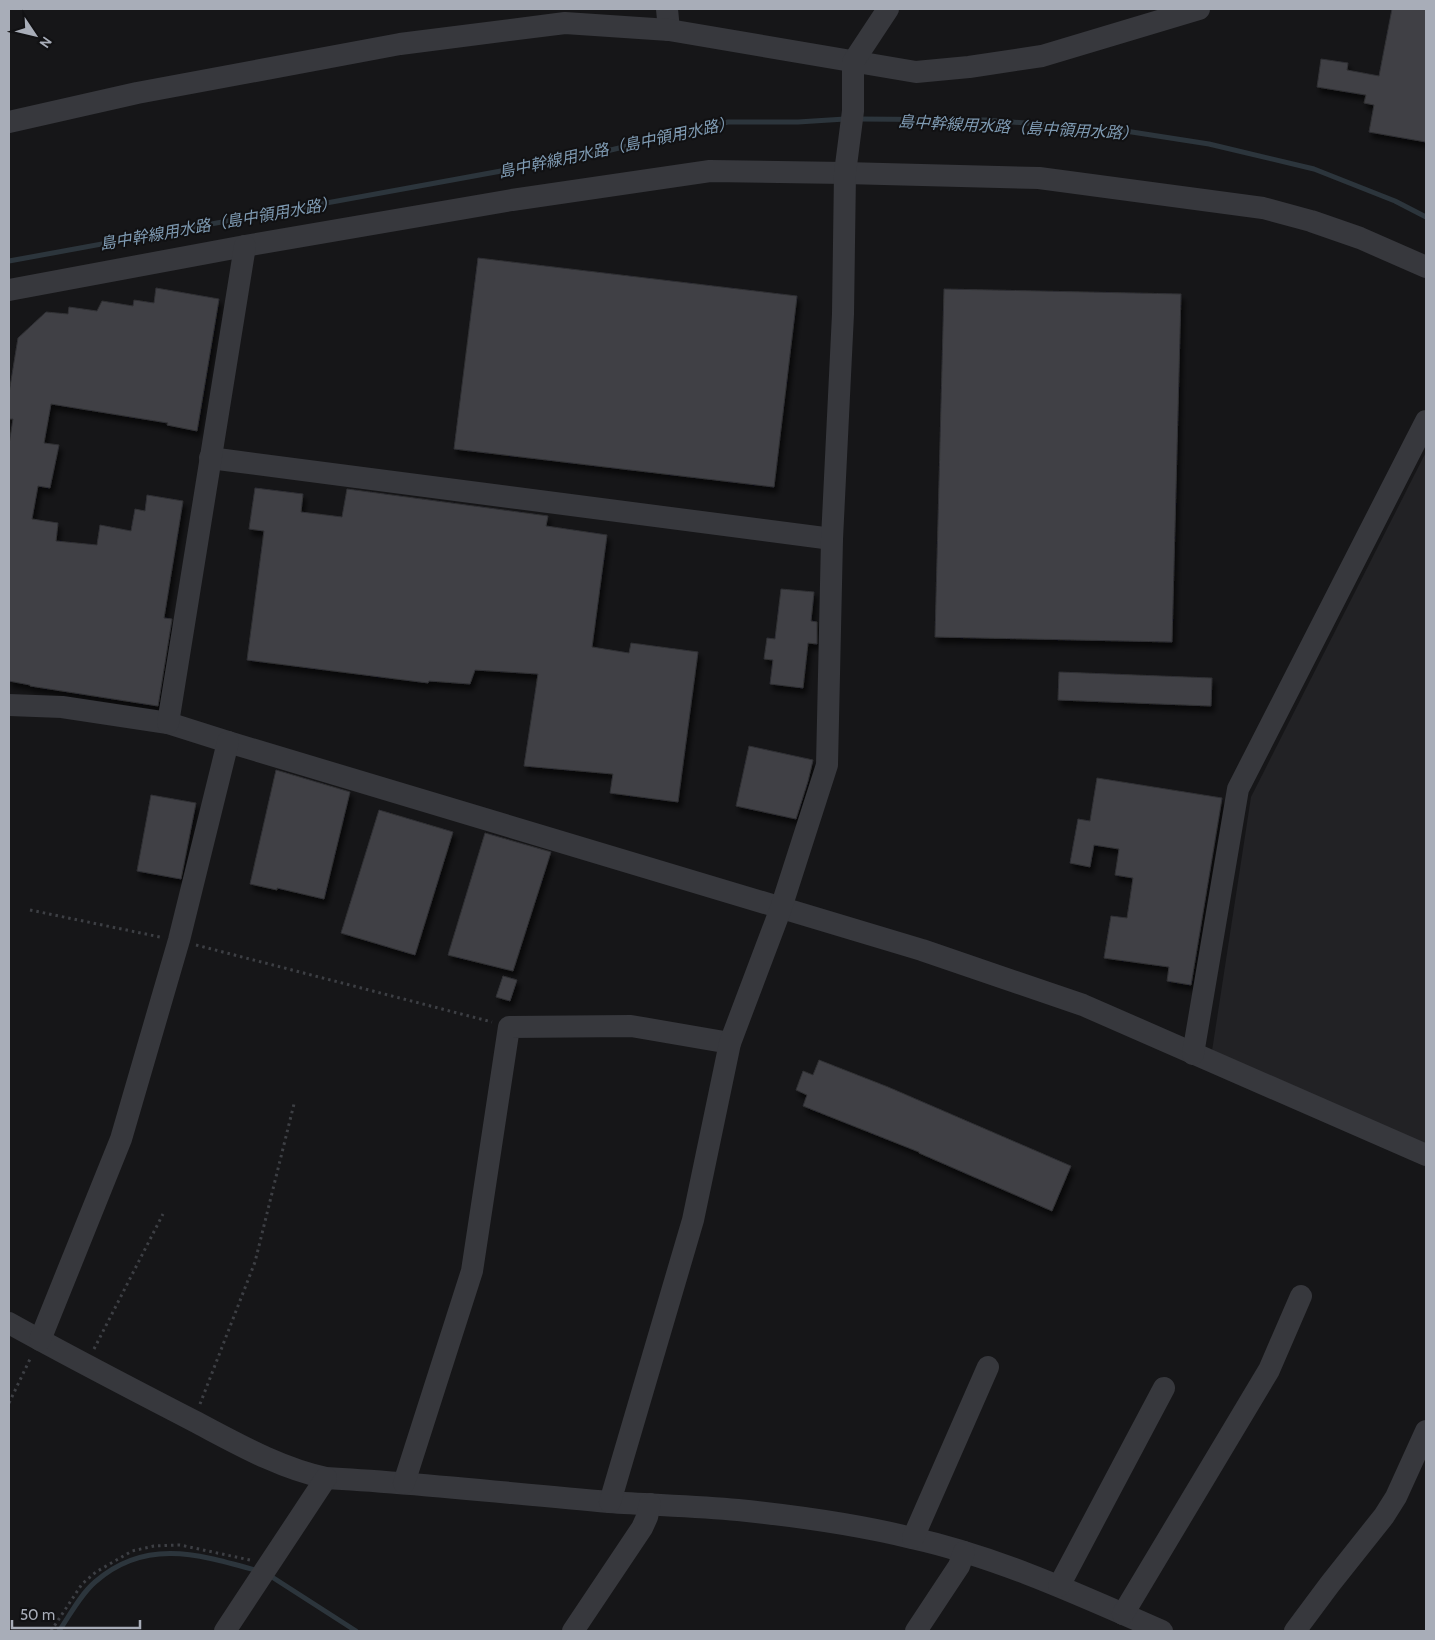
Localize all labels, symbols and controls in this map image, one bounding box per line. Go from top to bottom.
north arrow [10,10,60,60]
text: N [35,33,56,52]
water label: 島中幹線用水路（島中領用水路） [898,112,1138,143]
water label: 島中幹線用水路（島中領用水路） [497,113,735,182]
water label: 島中幹線用水路（島中領用水路） [98,193,338,254]
scale bar [12,1598,140,1630]
text: 50 m [20,1606,55,1624]

